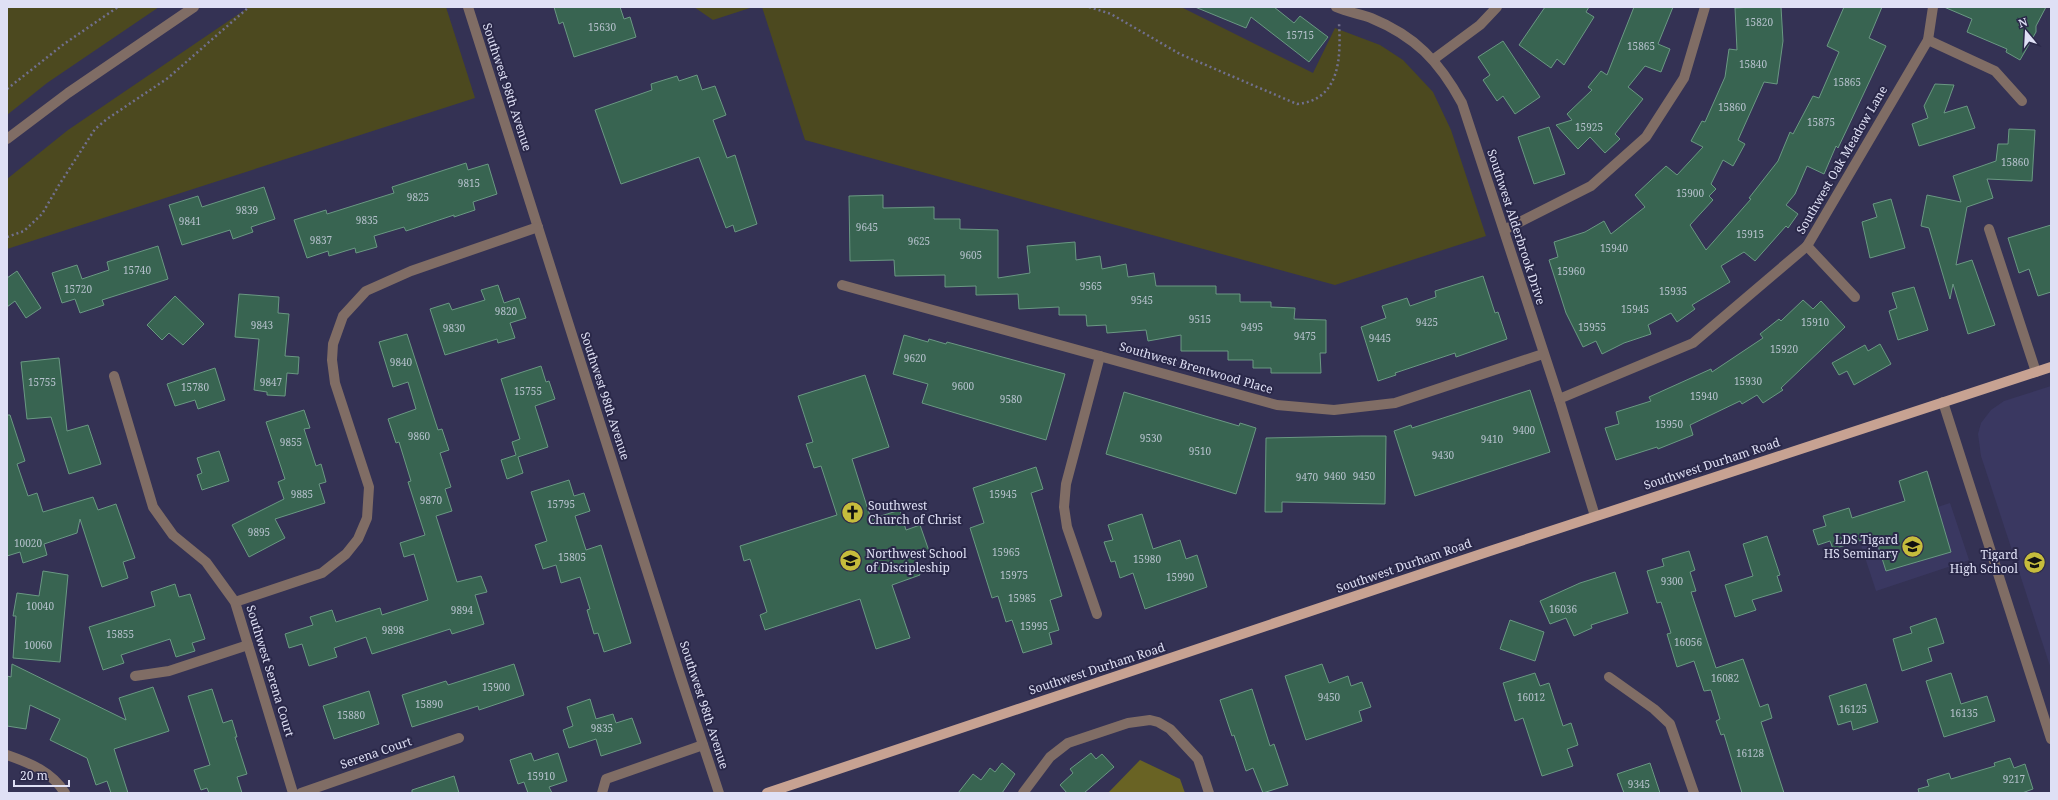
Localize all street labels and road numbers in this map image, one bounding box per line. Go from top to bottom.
street label: Southwest 98th Avenue [479,21,536,153]
street label: Southwest Oak Meadow Lane [1792,82,1891,237]
street label: Southwest Alderbrook Drive [1483,147,1550,307]
street label: Southwest 98th Avenue [577,330,634,462]
street label: Southwest Brentwood Place [1117,337,1275,398]
street label: Southwest Durham Road [1642,433,1783,494]
street label: Southwest Durham Road [1334,534,1474,597]
street label: Southwest Serena Court [242,603,299,739]
street label: Southwest Durham Road [1027,638,1168,699]
street label: Southwest 98th Avenue [676,639,733,771]
street label: Serena Court [338,732,414,773]

